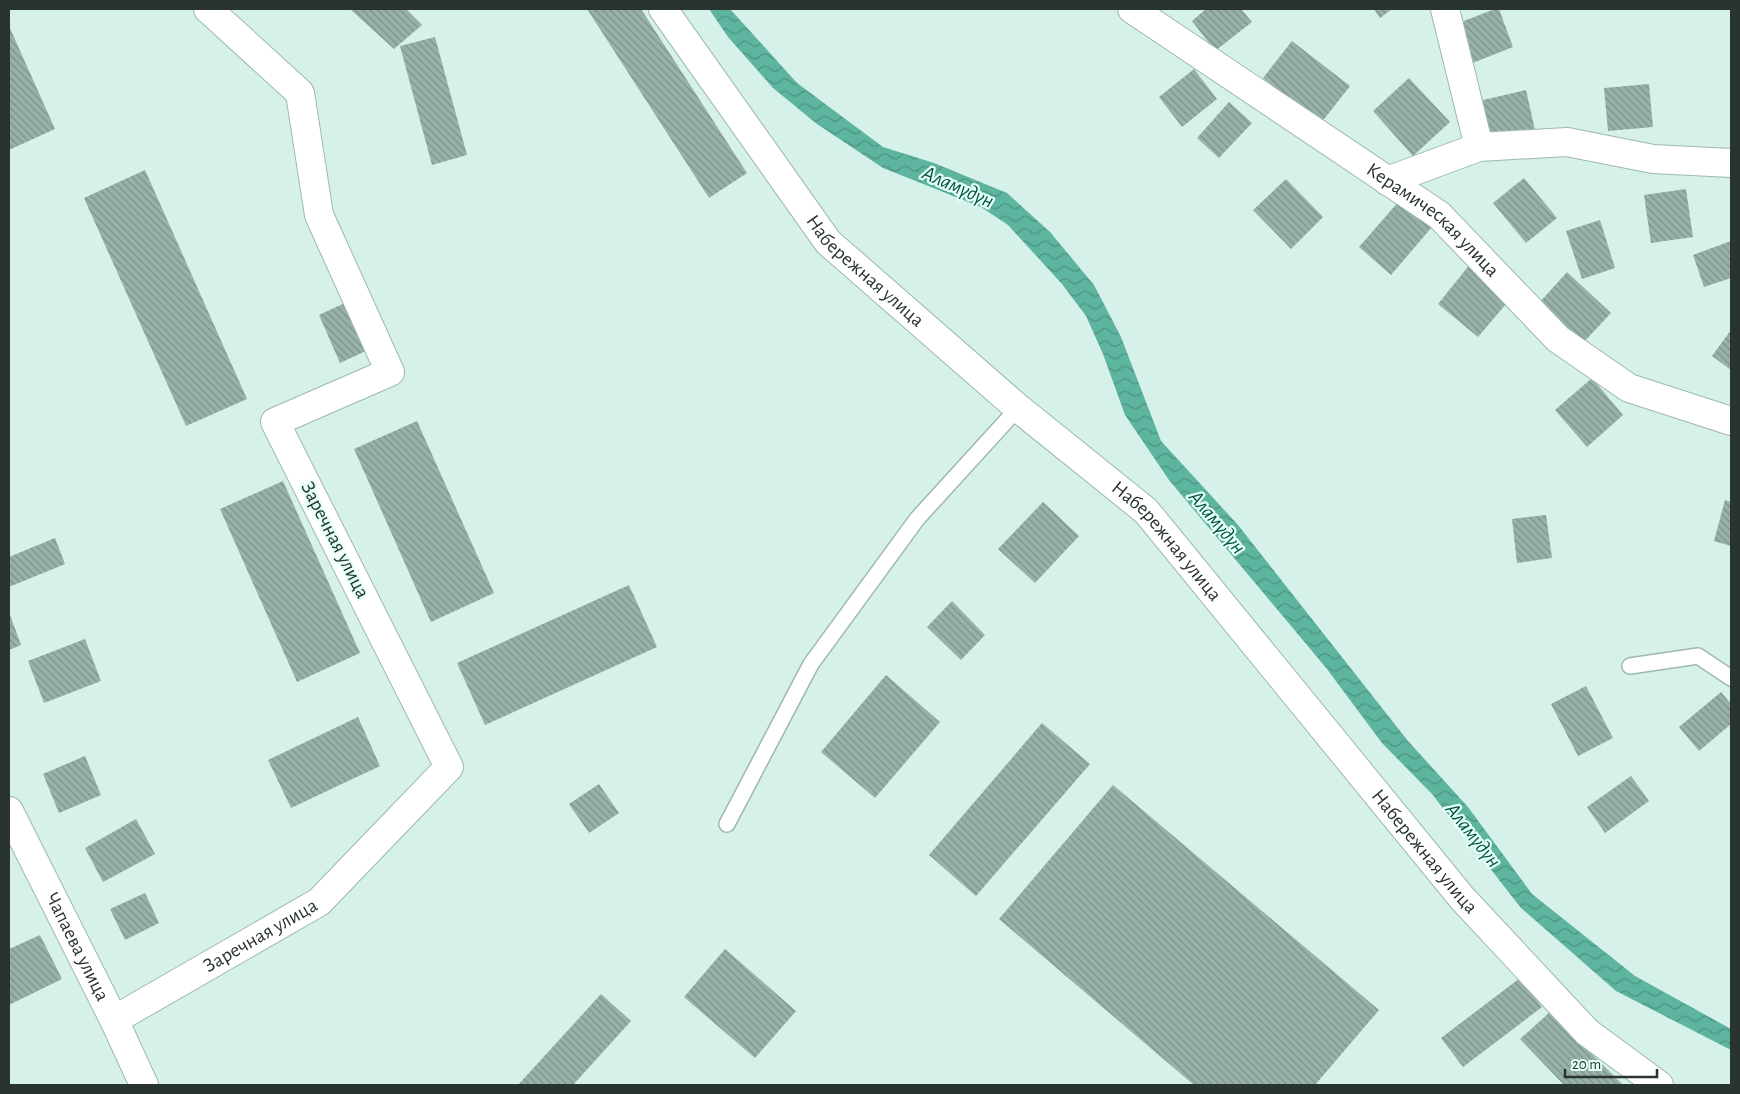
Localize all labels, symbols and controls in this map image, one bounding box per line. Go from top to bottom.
street label: Керамическая улица [1363,159,1503,281]
water label: Аламүдүн [918,162,997,213]
street label: Набережная улица [802,211,928,331]
street label: Набережная улица [1108,477,1225,605]
street label: Заречная улица [297,479,373,601]
water label: Аламүдүн [1183,485,1249,558]
street label: Набережная улица [1368,786,1481,917]
water label: Аламүдүн [1440,798,1505,872]
street label: Чапаева улица [42,889,113,1004]
street label: Заречная улица [200,895,321,976]
scale bar [1565,1046,1658,1078]
text: 20 m [1572,1057,1601,1072]

